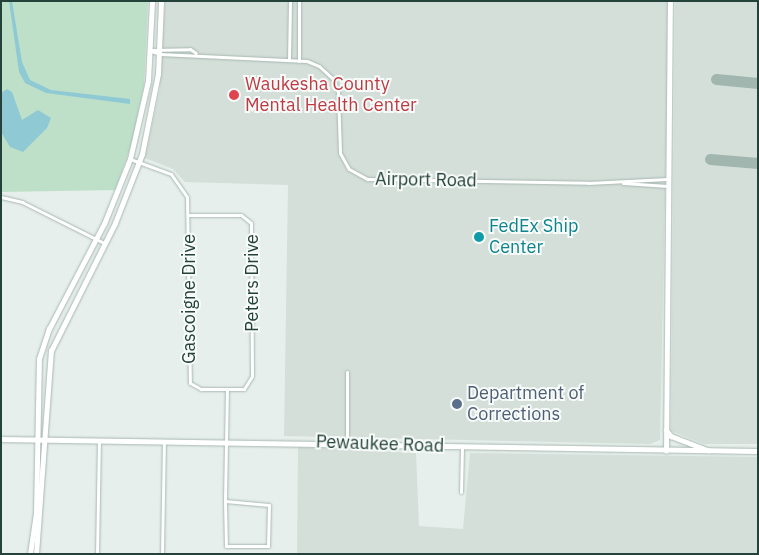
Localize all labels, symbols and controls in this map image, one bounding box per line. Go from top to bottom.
place label: Waukesha County Mental Health Center [245,74,417,116]
marker: Waukesha County Mental Health Center [227,88,241,102]
street label: Airport Road [375,168,477,192]
place label: FedEx Ship Center [489,216,578,258]
marker: FedEx Ship Center [473,231,485,243]
street label: Gascoigne Drive [178,234,200,364]
street label: Peters Drive [241,234,263,332]
place label: Department of Corrections [467,383,584,426]
marker: Department of Corrections [451,398,463,410]
street label: Pewaukee Road [315,431,445,457]

